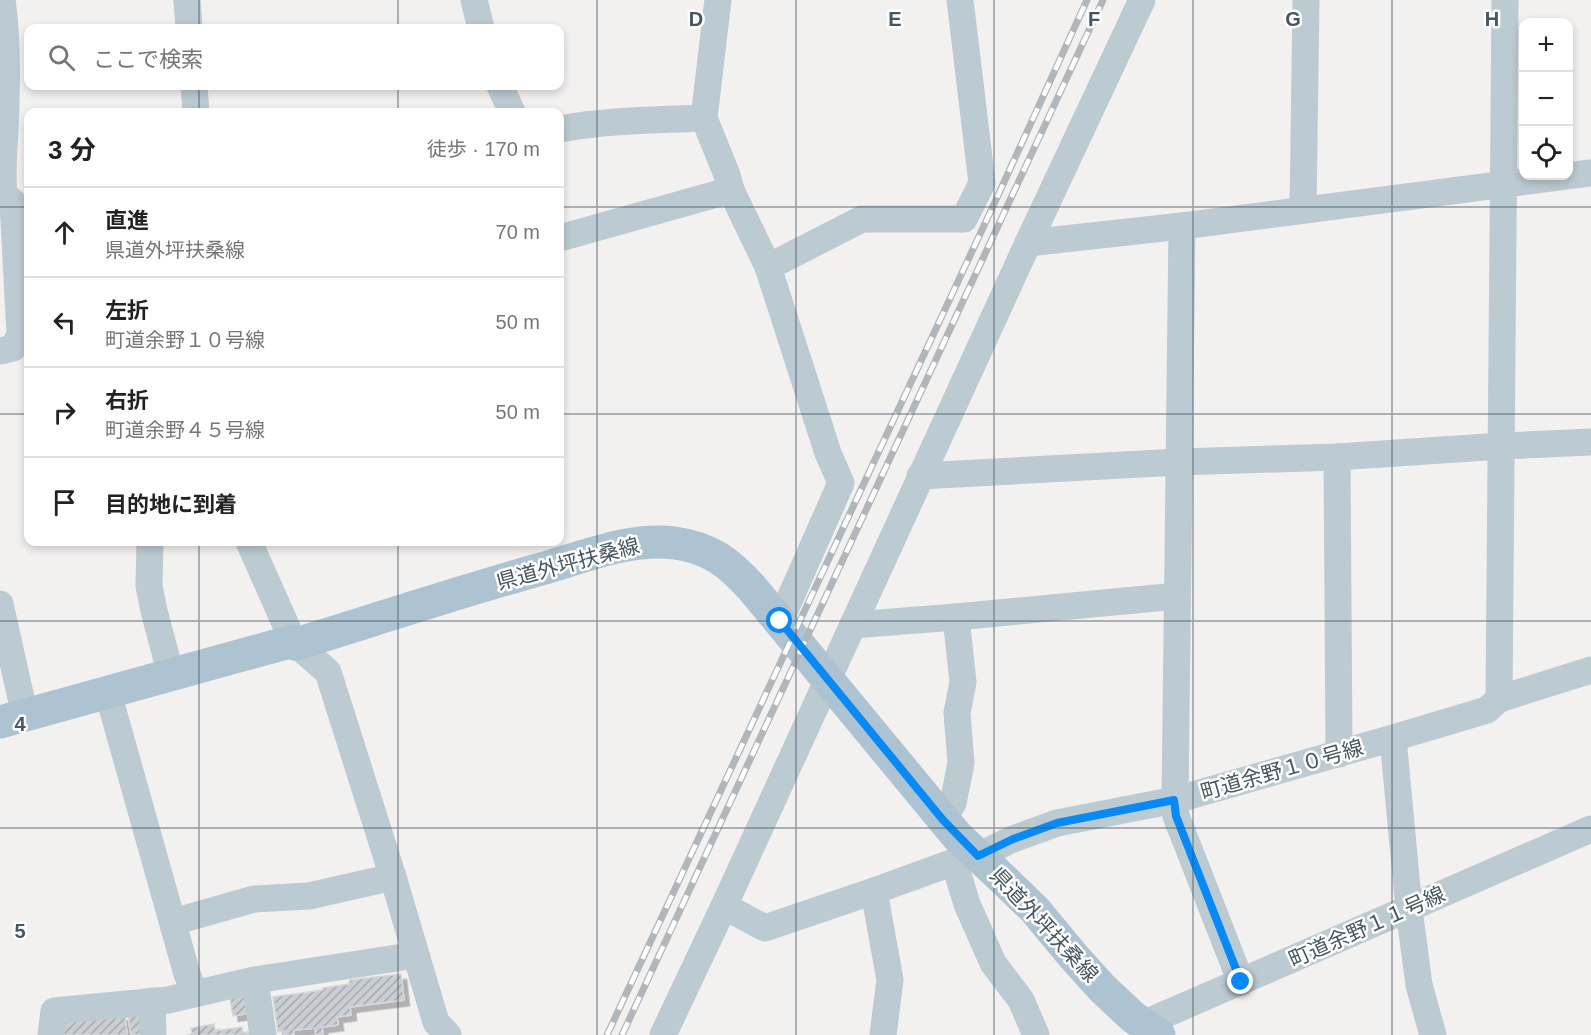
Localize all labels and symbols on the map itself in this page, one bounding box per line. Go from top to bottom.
text: D [689,8,703,30]
text: E [888,8,902,30]
text: F [1088,8,1100,30]
text: G [1285,8,1301,30]
text: H [1485,8,1499,30]
street label: 県道外坪扶桑線 [494,533,642,594]
route start [766,607,792,633]
text: 4 [14,713,26,735]
street label: 町道余野１０号線 [1198,735,1366,804]
street label: 県道外坪扶桑線 [986,863,1103,986]
street label: 町道余野１１号線 [1285,882,1448,971]
text: 5 [14,920,26,942]
route end [1227,968,1253,994]

